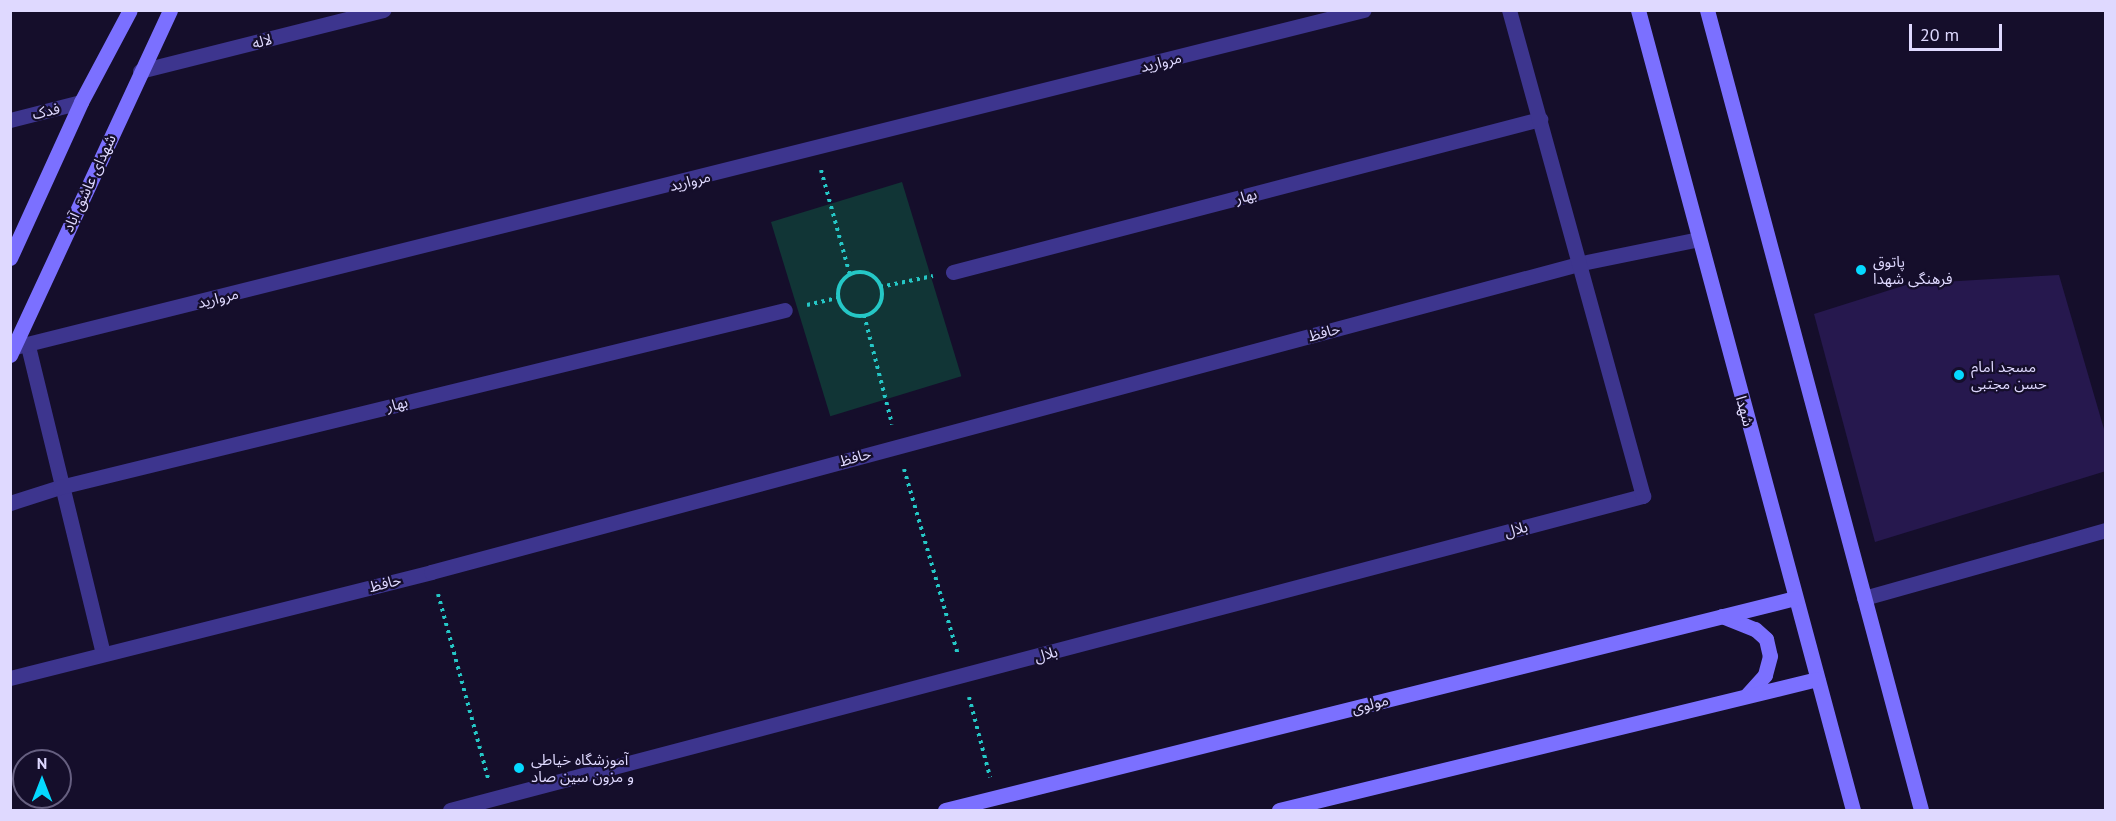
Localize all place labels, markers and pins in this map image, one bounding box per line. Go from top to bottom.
place label: پاتوق فرهنگی شهدا [1873,252,1952,287]
marker: پاتوق فرهنگی شهدا [1854,263,1868,277]
place label: مسجد امام حسن مجتبی [1971,357,2047,392]
marker: مسجد امام حسن مجتبی [1952,368,1966,382]
place label: آموزشگاه خیاطی و مزون سین صاد [531,750,634,785]
marker: آموزشگاه خیاطی و مزون سین صاد [512,761,526,775]

